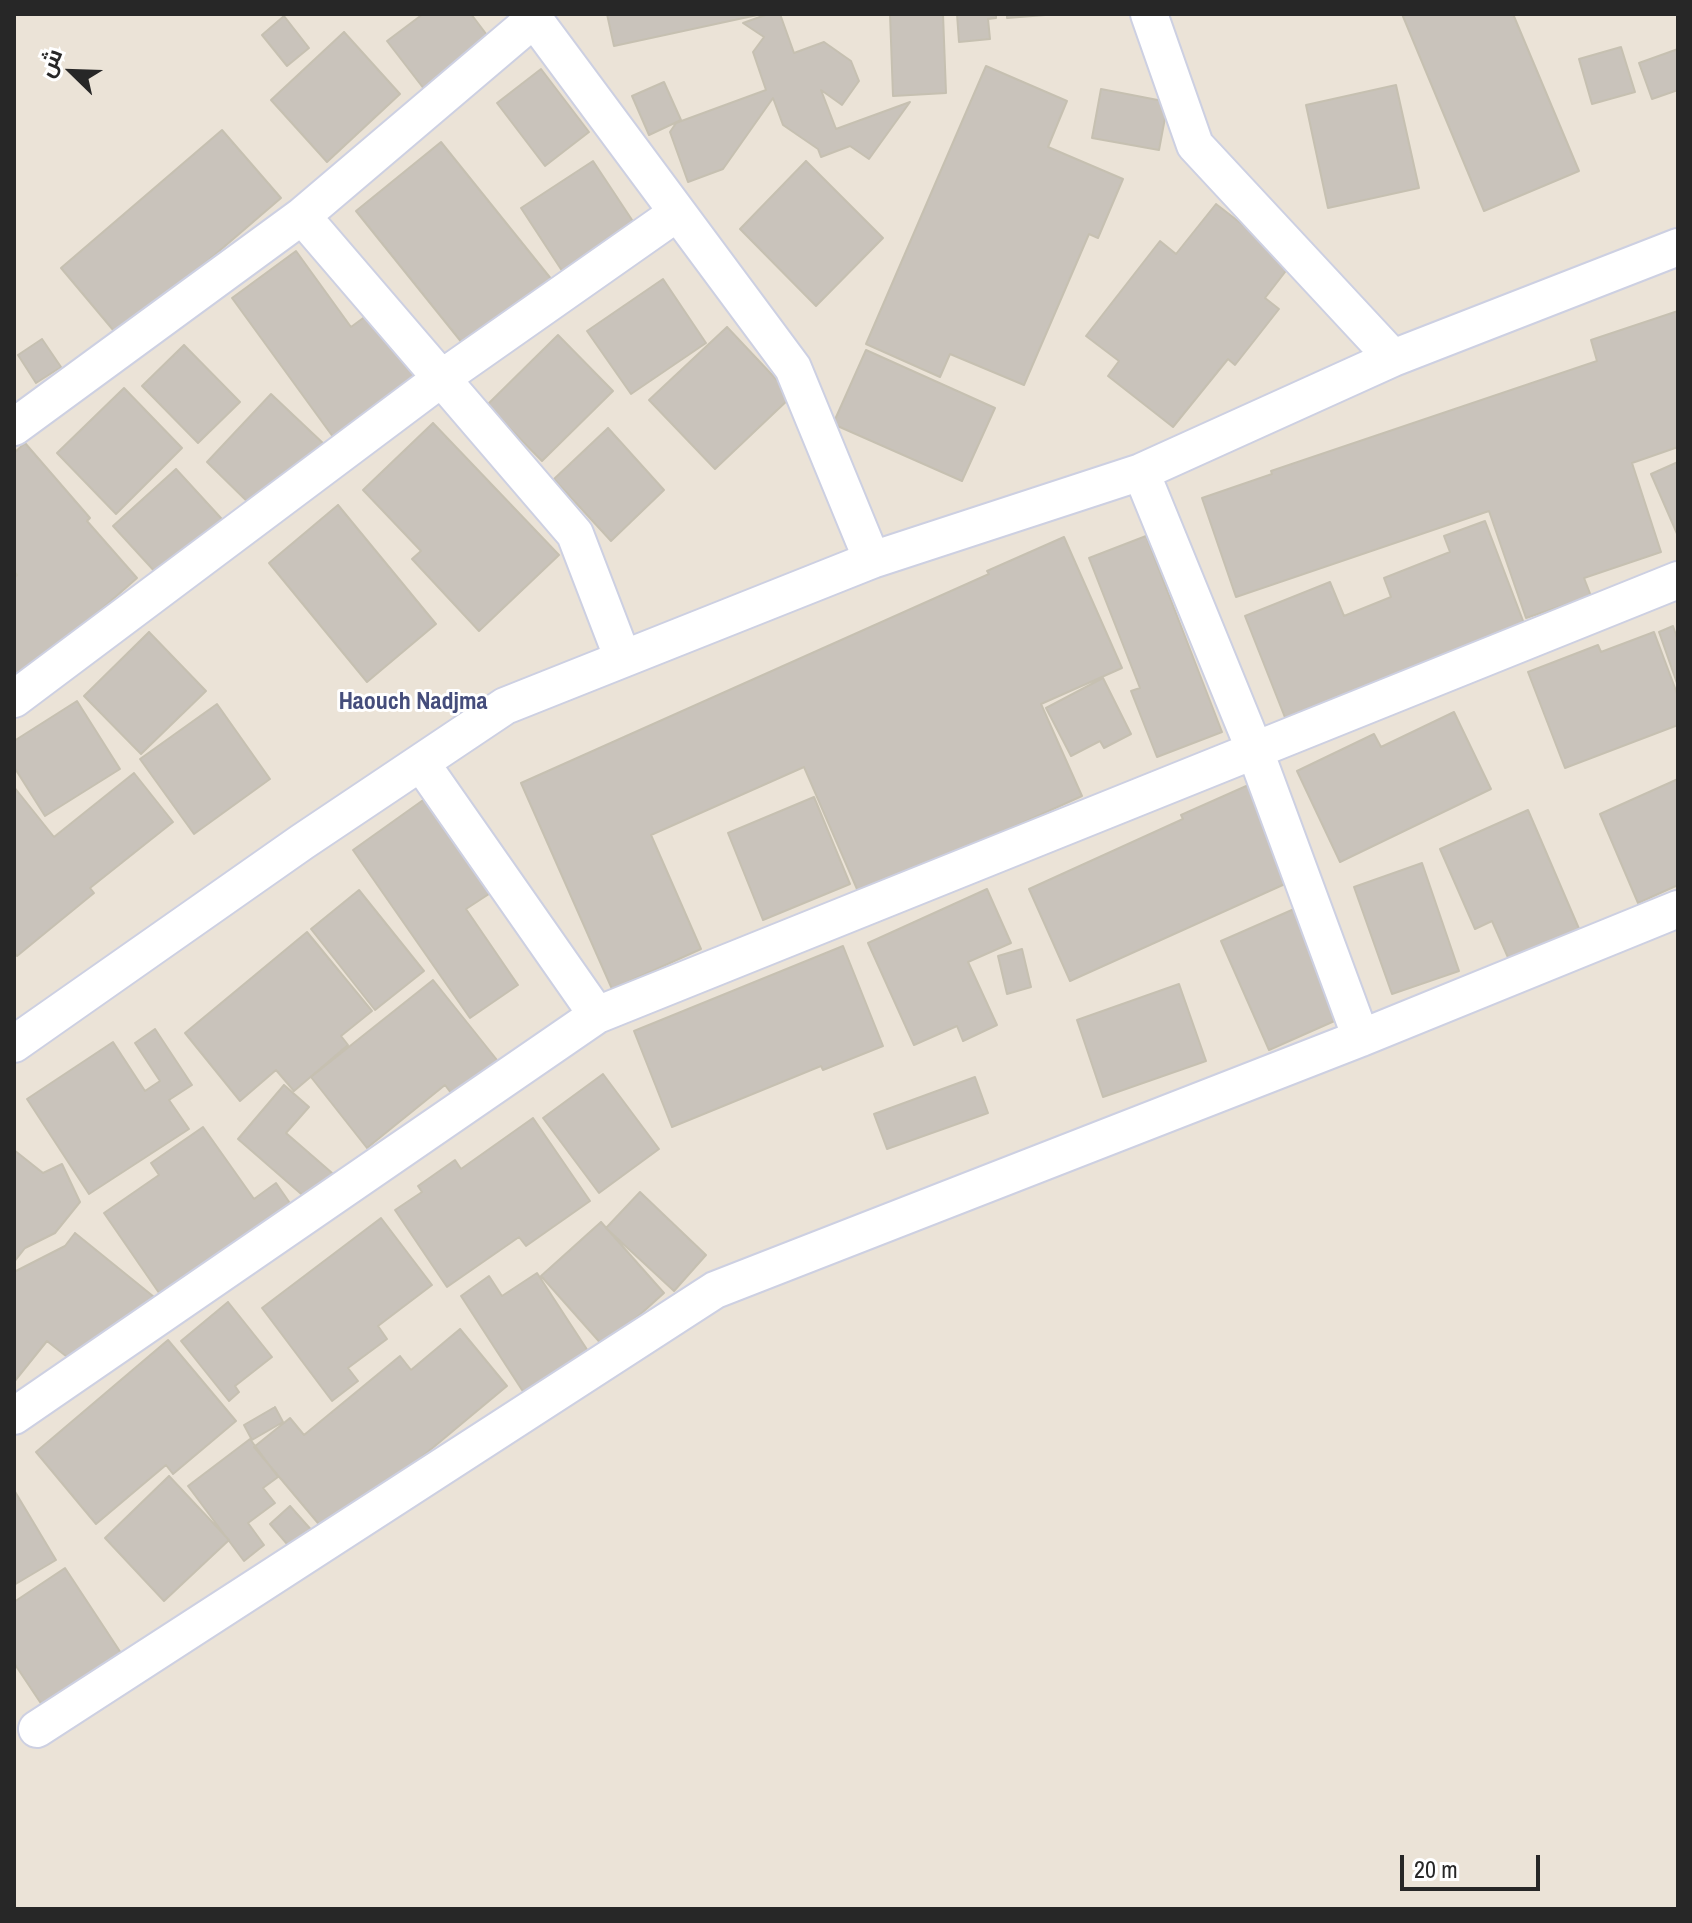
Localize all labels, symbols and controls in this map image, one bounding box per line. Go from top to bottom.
north arrow [32,32,112,112]
text: ش [31,44,69,81]
district label: Haouch Nadjma [339,689,487,717]
scale bar [1404,1839,1544,1889]
text: 20 m [1414,1853,1458,1885]

